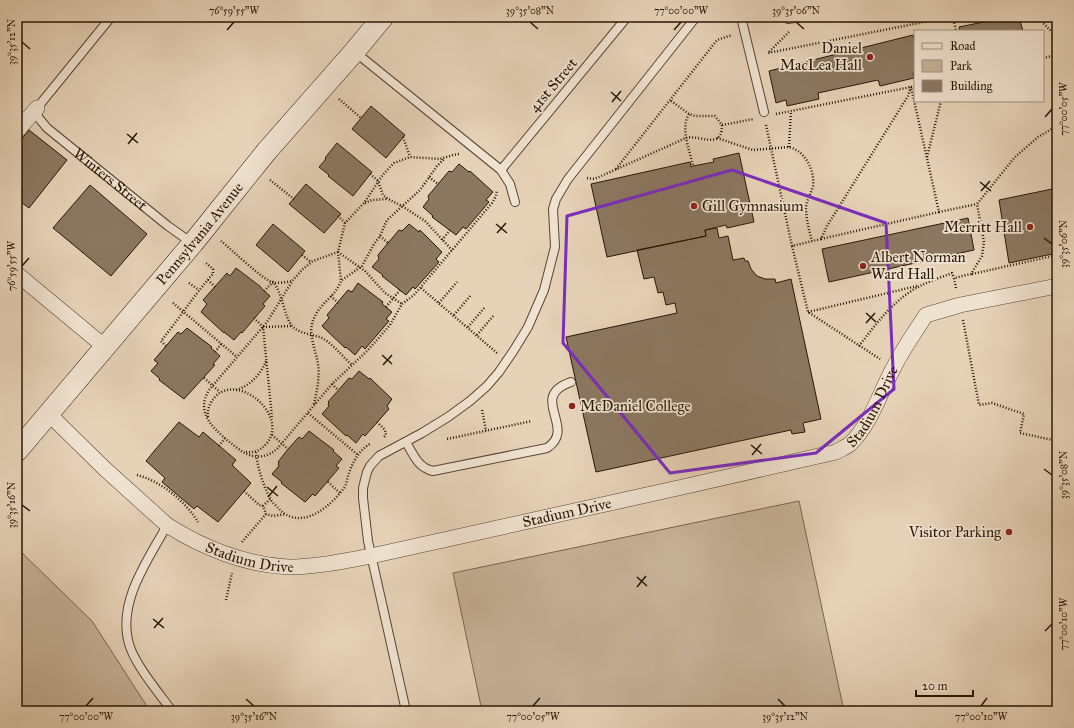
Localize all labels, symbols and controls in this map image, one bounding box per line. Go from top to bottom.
text: 76°59'55"W [209,5,260,17]
text: 39°35'08"N [506,5,555,17]
text: 77°00'00"W [654,5,709,17]
text: 39°35'06"N [772,5,821,17]
text: 39°35'12"N [6,18,18,65]
legend [914,30,1044,102]
place label: Daniel MacLea Hall [780,39,863,74]
text: Road [950,39,976,53]
marker: Daniel MacLea Hall [865,52,875,62]
street label: 41st Street [525,54,581,116]
text: Park [950,59,972,73]
text: Building [950,79,993,94]
text: 77°00'05"W [1058,82,1070,136]
street label: Winters Street [70,144,151,215]
street label: Pennsylvania Avenue [152,179,247,289]
place label: Gill Gymnasium [702,197,804,215]
marker: Gill Gymnasium [689,201,699,211]
place label: Merritt Hall [944,218,1023,236]
text: 39°35'06"N [1058,219,1070,268]
marker: Merritt Hall [1025,222,1035,232]
text: 76°59'55"W [6,240,18,291]
place label: Albert Norman Ward Hall [870,248,966,283]
marker: Albert Norman Ward Hall [858,261,868,271]
street label: Stadium Drive [843,363,902,451]
place label: McDaniel College [580,397,691,415]
marker: McDaniel College [567,401,577,411]
text: 39°35'08"N [1058,450,1070,499]
text: 39°35'16"N [6,481,18,528]
street label: Stadium Drive [521,494,613,531]
place label: Visitor Parking [908,523,1002,541]
marker: Visitor Parking [1004,527,1014,537]
street label: Stadium Drive [203,538,294,576]
text: 77°00'10"W [1058,597,1070,650]
scale bar [916,672,973,698]
text: 20 m [922,679,948,693]
text: 77°00'00"W [59,711,114,723]
text: 39°35'16"N [231,711,278,723]
text: 77°00'05"W [506,711,560,723]
text: 39°35'12"N [762,711,809,723]
text: 77°00'10"W [955,711,1008,723]

